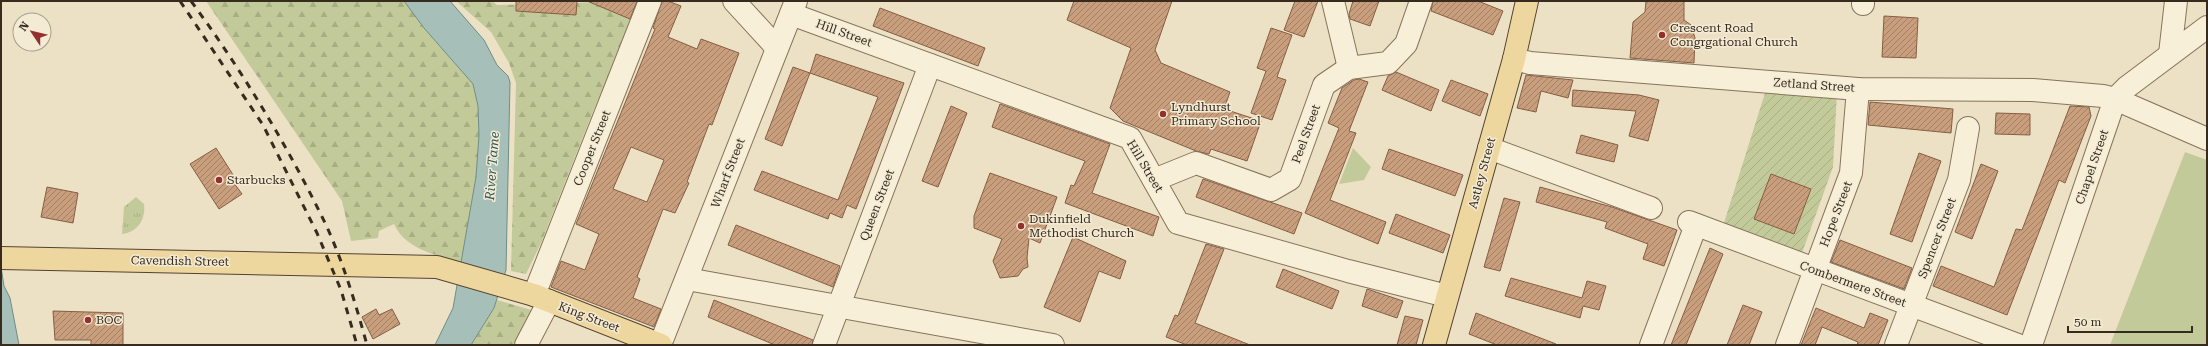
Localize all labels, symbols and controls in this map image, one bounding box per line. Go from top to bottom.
north arrow [12,12,52,52]
street label: Hill Street [814,16,874,50]
text: N [16,19,32,34]
place label: Crescent Road Congrgational Church [1670,21,1798,49]
marker: Crescent Road Congrgational Church [1657,30,1667,40]
street label: Zetland Street [1773,75,1856,95]
place label: Lyndhurst Primary School [1171,100,1261,128]
street label: Peel Street [1289,102,1323,165]
street label: Cooper Street [570,108,614,188]
marker: Lyndhurst Primary School [1158,109,1168,119]
street label: Chapel Street [2073,127,2112,206]
water label: River Tame [482,131,502,202]
street label: Astley Street [1466,135,1498,210]
street label: Wharf Street [708,136,748,210]
street label: Hill Street [1124,137,1166,195]
street label: Queen Street [857,167,897,243]
place label: Starbucks [227,173,286,187]
marker: Starbucks [214,175,224,185]
street label: Hope Street [1817,179,1855,249]
street label: Spencer Street [1915,195,1959,280]
place label: Dukinfield Methodist Church [1029,212,1135,240]
marker: Dukinfield Methodist Church [1016,221,1026,231]
street label: Cavendish Street [131,253,230,269]
street label: Combermere Street [1798,258,1909,310]
street label: King Street [556,299,622,335]
scale bar [2068,308,2192,334]
place label: BOC [96,313,123,327]
marker: BOC [83,315,93,325]
text: 50 m [2074,315,2101,329]

